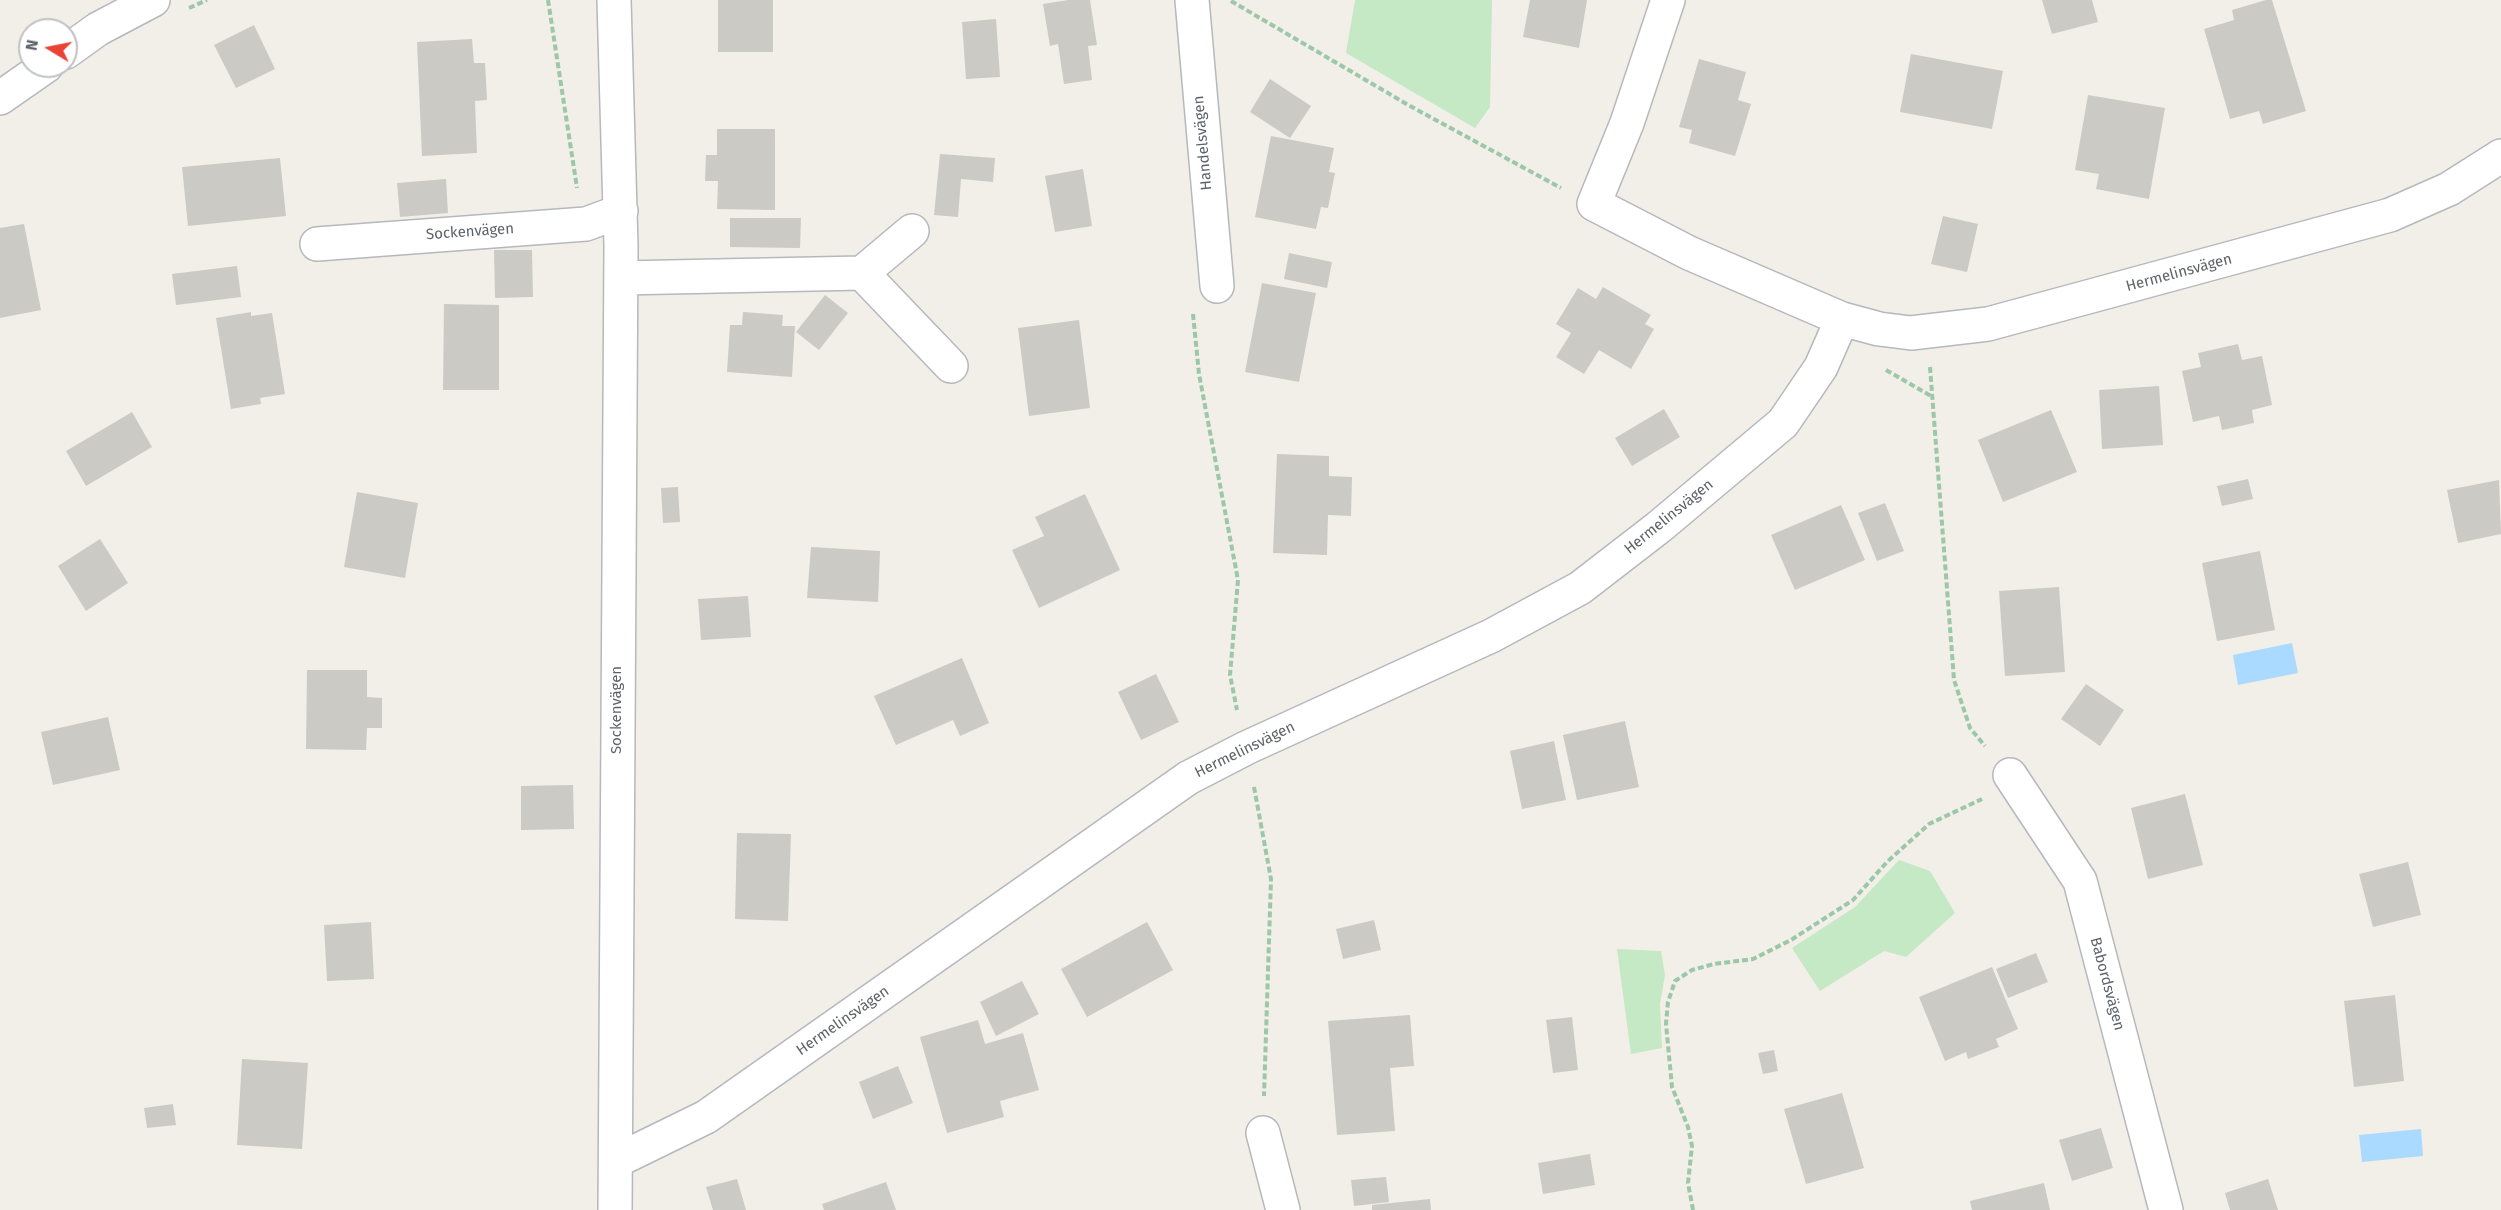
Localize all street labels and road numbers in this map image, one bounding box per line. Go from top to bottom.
street label: Handelsvägen [1190,95,1216,191]
street label: Sockenvägen [425,220,515,244]
street label: Hermelinsvägen [2124,250,2234,296]
street label: Hermelinsvägen [1621,476,1717,558]
street label: Sockenvägen [608,666,626,754]
street label: Hermelinsvägen [1192,718,1298,782]
street label: Babordsvägen [2086,935,2128,1033]
street label: Hermelinsvägen [793,982,893,1060]

